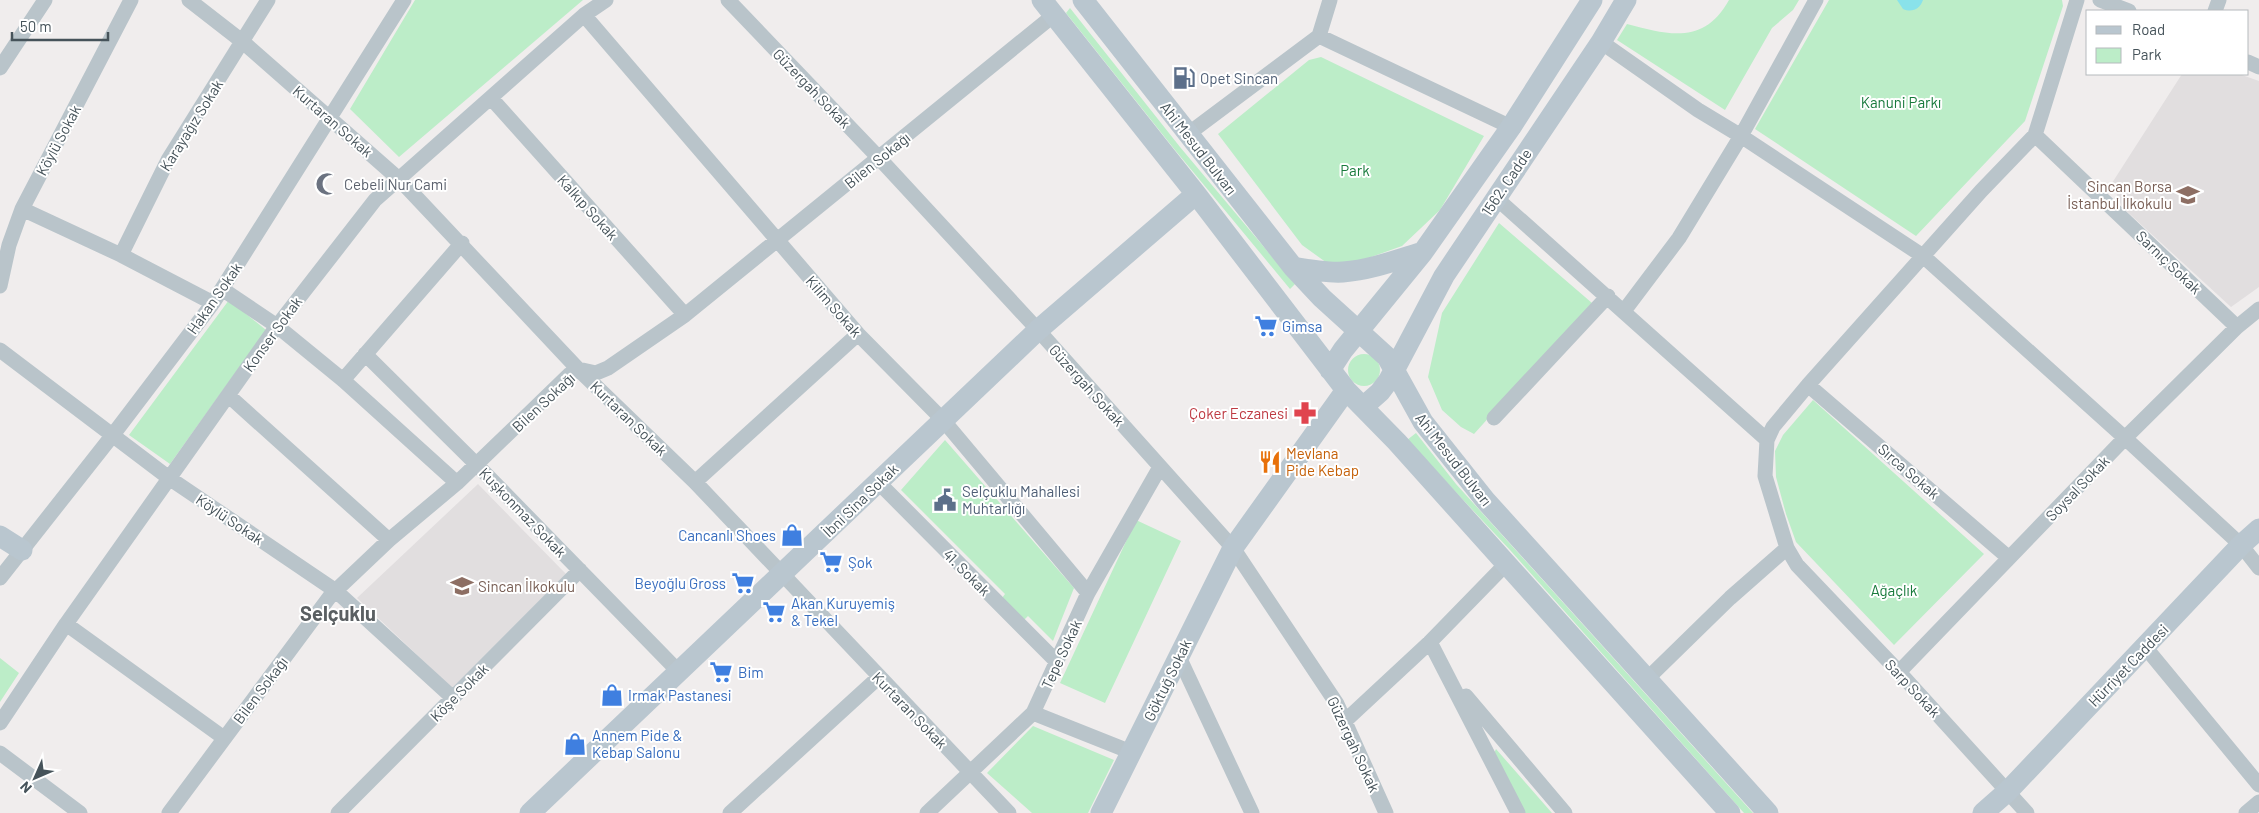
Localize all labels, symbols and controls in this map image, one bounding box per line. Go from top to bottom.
scale bar [12,10,109,42]
legend [2086,10,2249,75]
text: 50 m [20,17,52,35]
text: Road [2132,20,2165,38]
street label: Güzergah Sokak [770,45,855,132]
text: Park [2132,45,2162,63]
fuel station icon: Opet Sincan [1171,65,1197,91]
place label: Opet Sincan [1200,69,1278,87]
street label: Karayağız Sokak [156,75,227,174]
street label: Kurtaran Sokak [289,82,377,161]
park label: Kanuni Parkı [1861,93,1941,111]
street label: Ahi Mesud Bulvarı [1157,98,1241,198]
street label: Köylü Sokak [32,101,84,179]
street label: Bilen Sokağı [841,128,913,192]
street label: 1562. Cadde [1477,145,1535,219]
park label: Park [1340,161,1370,179]
mosque icon: Cebeli Nur Cami [314,171,340,197]
street label: Kalkıp Sokak [554,171,622,244]
place label: Cebeli Nur Cami [344,175,447,193]
place label: Sincan Borsa İstanbul İlkokulu [2067,177,2172,212]
school or university icon: Sincan Borsa İstanbul İlkokulu [2175,182,2201,208]
street label: Sarnıç Sokak [2133,227,2206,298]
street label: Hakan Sokak [183,258,245,337]
street label: Kilim Sokak [803,272,866,341]
street label: Konser Sokak [239,293,306,375]
supermarket icon: Gimsa [1253,313,1279,339]
place label: Gimsa [1282,317,1322,335]
street label: Güzergah Sokak [1046,341,1129,430]
street label: Bilen Sokağı [508,368,578,436]
street label: Kurtaran Sokak [587,377,671,459]
pharmacy icon: Çoker Eczanesi [1292,400,1318,426]
place label: Çoker Eczanesi [1189,404,1288,422]
street label: Ahi Mesud Bulvarı [1412,409,1496,509]
street label: Sırca Sokak [1875,440,1944,503]
place label: Mevlana Pide Kebap [1286,444,1359,479]
restaurant icon: Mevlana Pide Kebap [1257,449,1283,475]
street label: Soysal Sokak [2041,451,2113,524]
street label: İbni Sina Sokak [819,459,902,540]
street label: Kuşkonmaz Sokak [476,464,571,561]
place label: Selçuklu Mahallesi Muhtarlığı [962,482,1080,517]
public building icon: Selçuklu Mahallesi Muhtarlığı [932,487,958,513]
street label: Köylü Sokak [193,490,268,548]
shop icon: Cancanlı Shoes [779,522,805,548]
place label: Cancanlı Shoes [678,526,776,544]
street label: 41. Sokak [940,545,994,599]
supermarket icon: Şok [818,549,844,575]
place label: Şok [848,553,873,571]
supermarket icon: Beyoğlu Gross [730,570,756,596]
school or university icon: Sincan İlkokulu [449,573,475,599]
place label: Beyoğlu Gross [634,574,726,592]
place label: Sincan İlkokulu [478,577,575,595]
park label: Ağaçlık [1871,581,1918,599]
place label: Akan Kuruyemiş & Tekel [791,594,895,629]
supermarket icon: Akan Kuruyemiş & Tekel [761,599,787,625]
district label: Selçuklu [300,601,376,625]
street label: Tepe Sokak [1037,616,1085,691]
street label: Hürriyet Caddesi [2084,620,2172,710]
street label: Göktuğ Sokak [1139,636,1195,724]
street label: Bilen Sokağı [229,653,291,727]
street label: Sarp Sokak [1882,655,1945,721]
street label: Köşe Sokak [426,659,492,725]
supermarket icon: Bim [708,659,734,685]
place label: Bim [738,663,764,681]
street label: Kurtaran Sokak [869,668,951,752]
shop icon: Irmak Pastanesi [599,682,625,708]
place label: Irmak Pastanesi [628,686,732,704]
street label: Güzergah Sokak [1324,693,1384,795]
place label: Annem Pide & Kebap Salonu [592,726,682,761]
shop icon: Annem Pide & Kebap Salonu [562,731,588,757]
north arrow [10,753,60,803]
text: N [16,778,35,797]

